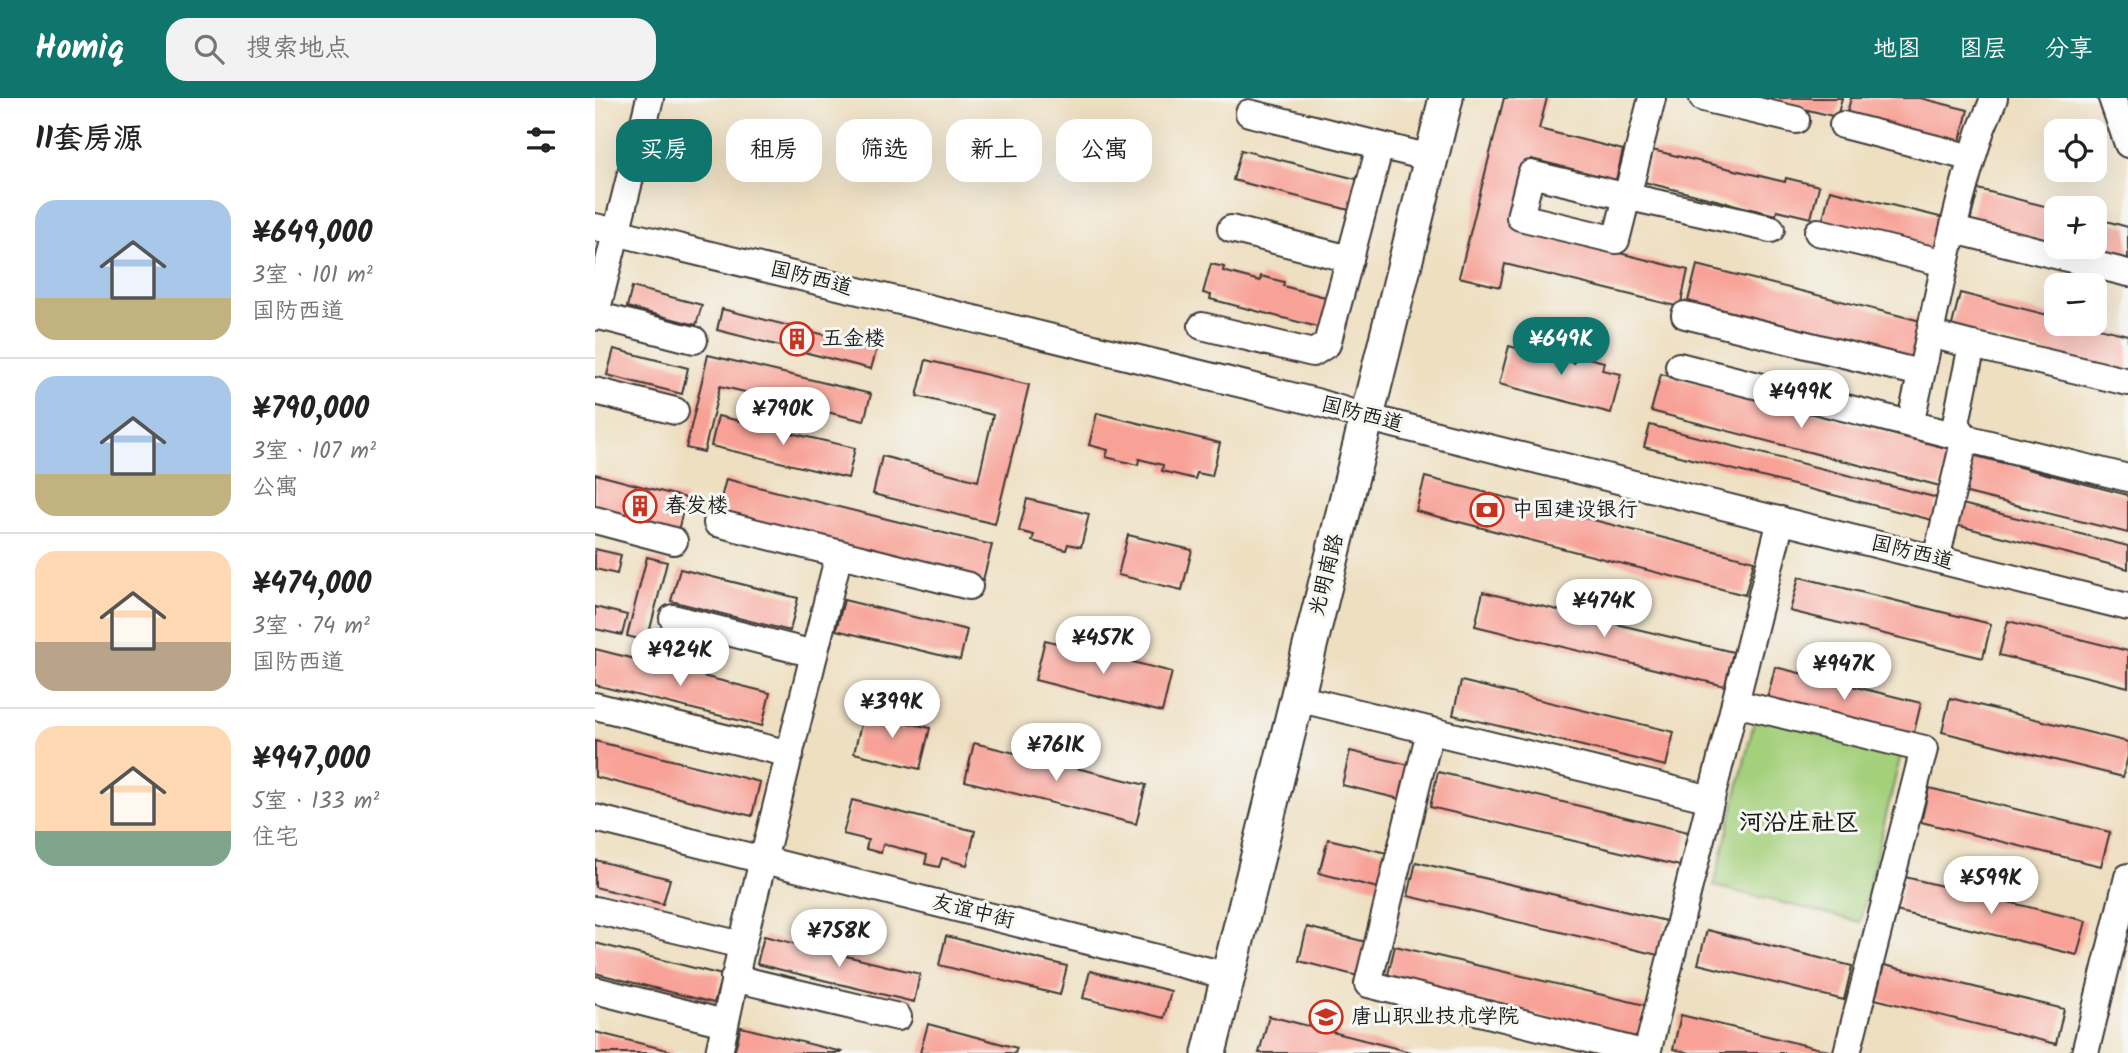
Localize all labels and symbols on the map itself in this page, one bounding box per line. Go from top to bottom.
street label: 国防西道 [766,253,856,305]
pin: ¥649K [1512,317,1610,377]
building icon: 五金楼 [778,320,816,358]
place label: 五金楼 [822,323,885,356]
pin: ¥499K [1752,370,1850,430]
pin: ¥790K [734,388,832,447]
street label: 国防西道 [1317,388,1407,442]
building icon: 春发楼 [621,487,659,525]
place label: 春发楼 [665,490,728,523]
bank icon: 中国建设银行 [1468,491,1506,529]
place label: 中国建设银行 [1512,494,1638,527]
street label: 国防西道 [1867,527,1957,579]
street label: 光明南路 [1301,530,1353,620]
pin: ¥474K [1555,580,1653,639]
pin: ¥457K [1054,616,1152,676]
pin: ¥924K [631,628,729,688]
pin: ¥947K [1795,642,1893,702]
pin: ¥399K [843,680,941,740]
pin: ¥761K [1007,724,1105,783]
district label: 河沿庄社区 [1739,804,1859,843]
pin: ¥599K [1942,856,2040,916]
street label: 友谊中街 [928,886,1018,938]
pin: ¥758K [790,910,888,969]
school or university icon: 唐山职业技术学院 [1307,998,1345,1036]
place label: 唐山职业技术学院 [1351,1001,1519,1034]

